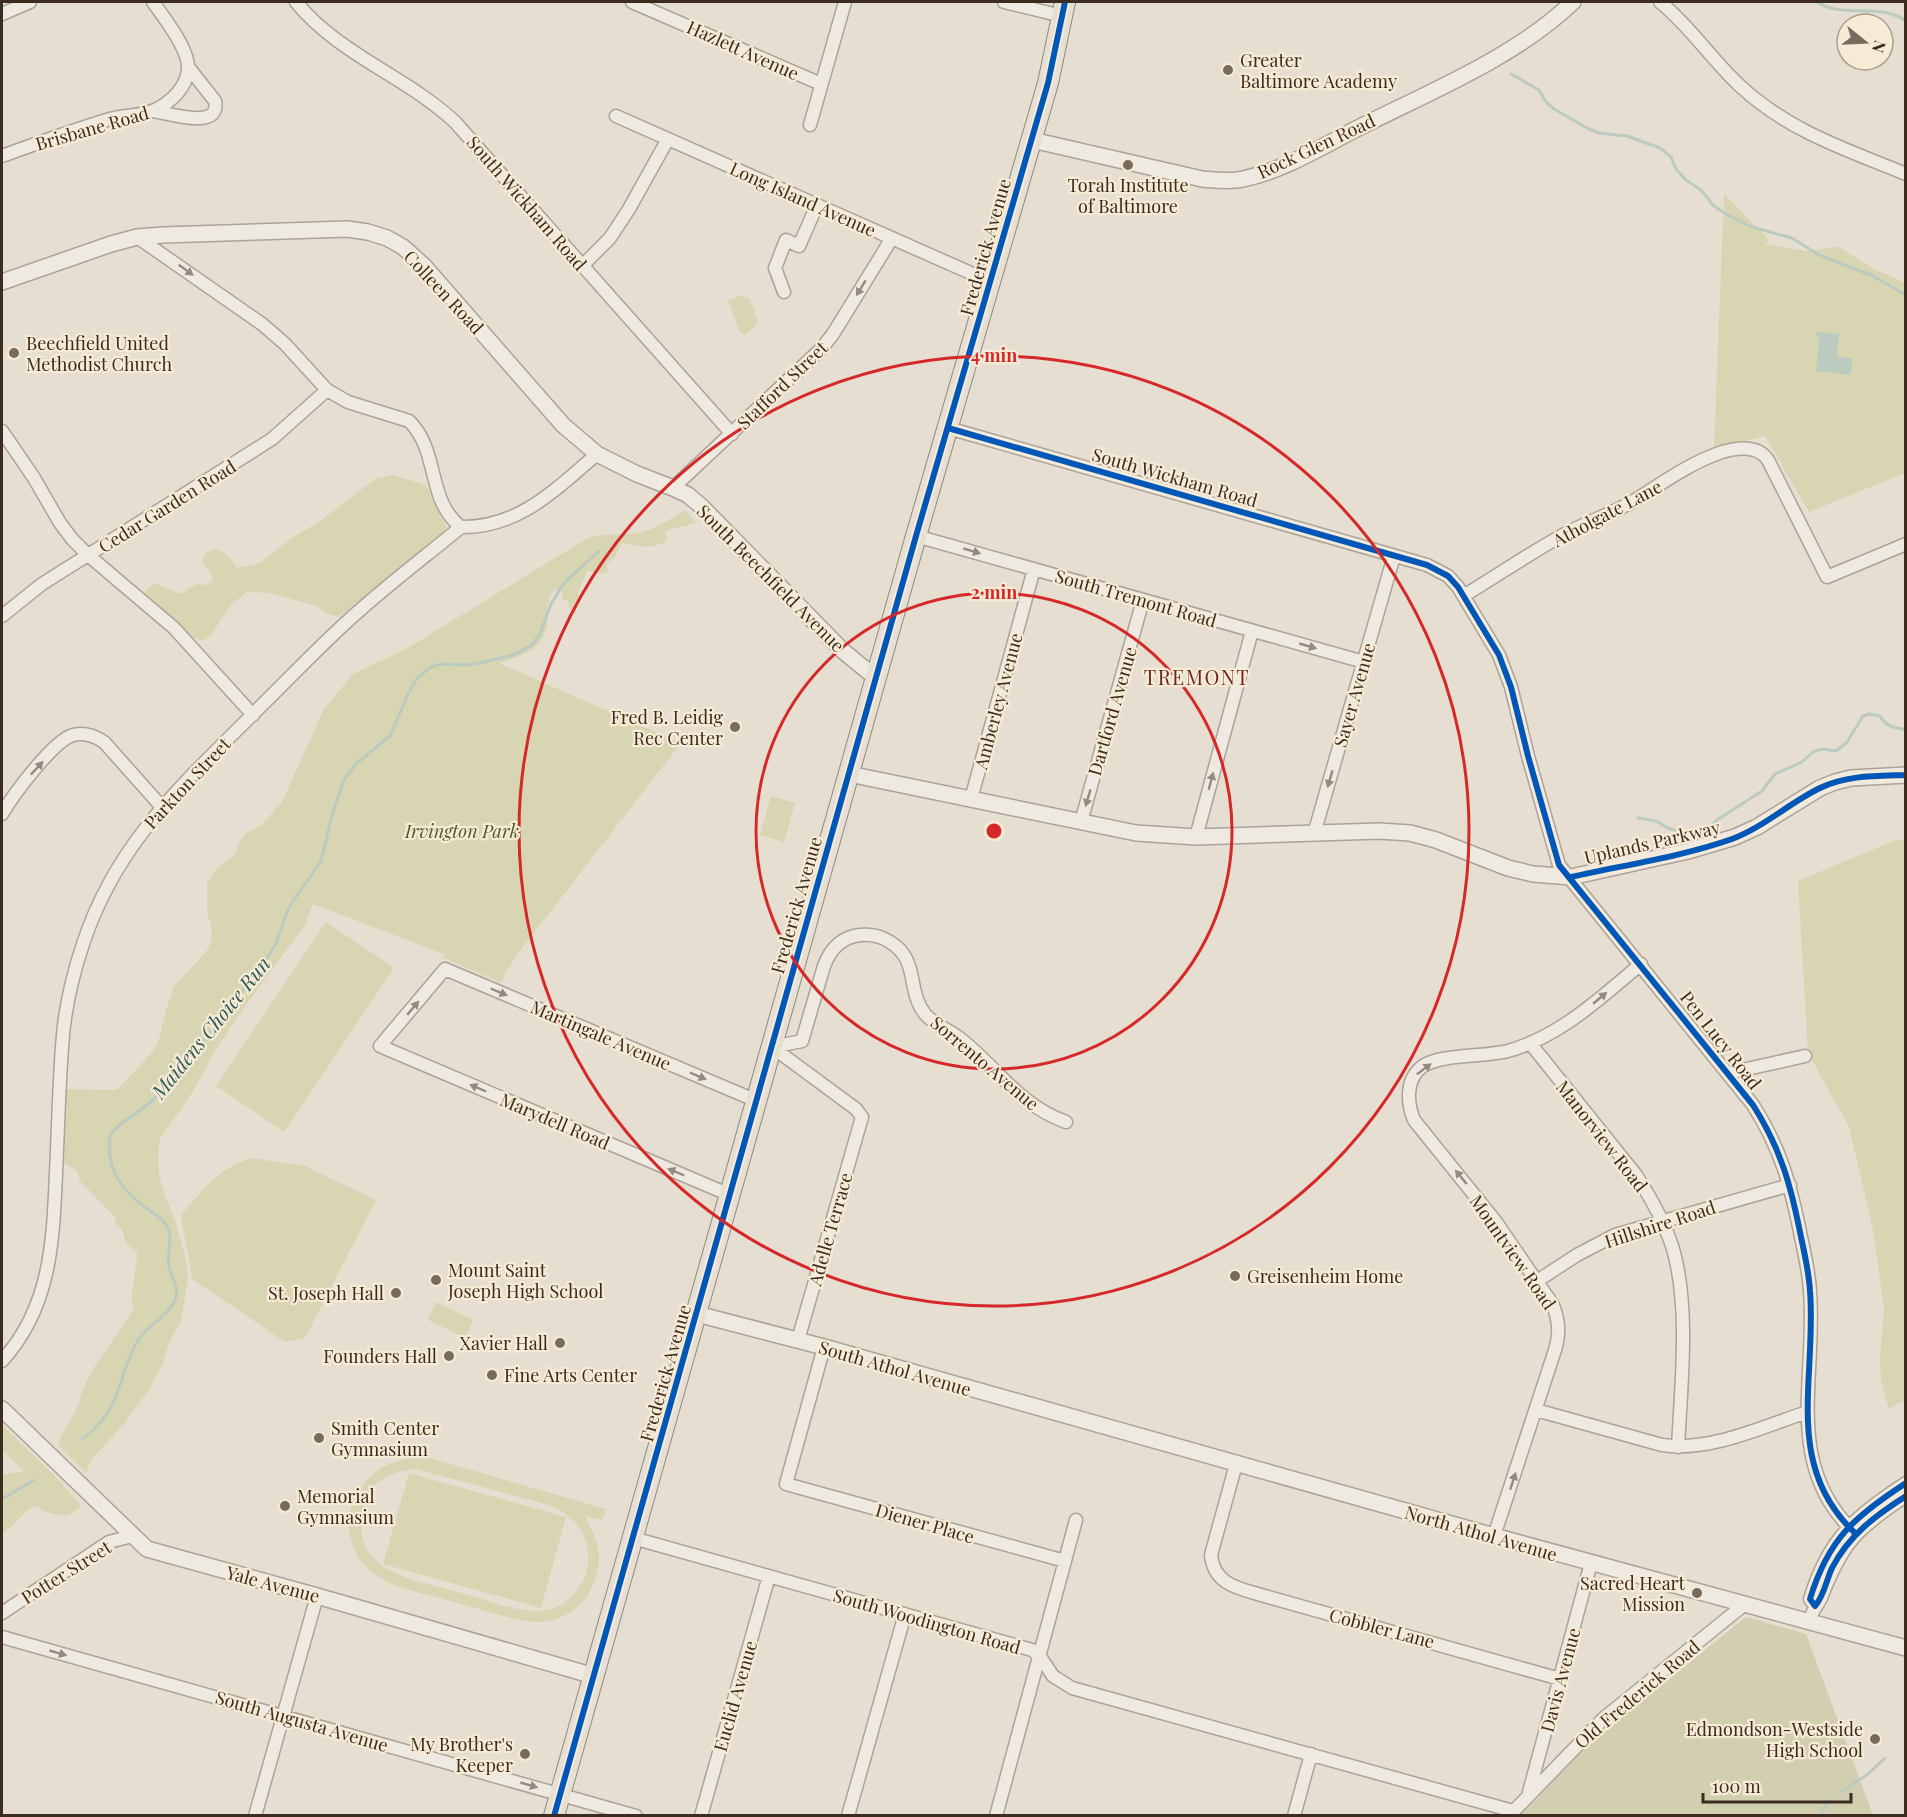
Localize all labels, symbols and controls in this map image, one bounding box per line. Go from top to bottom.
north arrow [1835,12,1895,72]
street label: Hazlett Avenue [683,15,803,85]
text: N [1868,38,1892,56]
place label: Greater Baltimore Academy [1240,48,1397,93]
marker: Greater Baltimore Academy [1221,63,1235,77]
street label: Brisbane Road [33,100,152,156]
street label: Rock Glen Road [1253,108,1379,184]
street label: South Wickham Road [462,131,593,276]
street label: Long Island Avenue [726,156,880,242]
marker: Torah Institute of Baltimore [1121,158,1135,172]
place label: Torah Institute of Baltimore [1067,173,1189,218]
street label: Frederick Avenue [954,176,1016,318]
street label: Colleen Road [399,245,489,340]
one-way arrow [177,264,193,276]
one-way arrow [856,280,867,296]
place label: Beechfield United Methodist Church [26,331,172,376]
street label: Stafford Street [731,335,833,434]
text: 4 min [971,343,1017,367]
marker: Beechfield United Methodist Church [7,346,21,360]
street label: South Wickham Road [1089,442,1261,512]
street label: Cedar Garden Road [94,454,241,558]
street label: Atholgate Lane [1547,474,1666,552]
street label: South Beechfield Avenue [692,499,850,657]
one-way arrow [963,547,981,557]
street label: South Tremont Road [1052,563,1220,633]
text: 2 min [971,580,1017,604]
street label: Amberley Avenue [968,630,1028,773]
street label: Sayer Avenue [1328,640,1380,750]
one-way arrow [1299,642,1317,652]
street label: Dartford Avenue [1082,644,1142,778]
district label: TREMONT [1144,663,1250,690]
place label: Fred B. Leidig Rec Center [611,705,723,750]
marker: Fred B. Leidig Rec Center [728,720,742,734]
street label: Parkton Street [138,732,236,834]
one-way arrow [30,760,44,775]
one-way arrow [1325,770,1334,788]
one-way arrow [1207,772,1216,790]
one-way arrow [1082,789,1092,807]
street label: Uplands Parkway [1582,815,1722,869]
park label: Irvington Park [404,819,519,843]
centre of rings [984,821,1004,841]
street label: Frederick Avenue [765,834,827,976]
water label: Maidens Choice Run [144,950,276,1104]
street label: Pen Lucy Road [1675,986,1767,1094]
one-way arrow [490,988,508,997]
one-way arrow [1592,992,1607,1005]
street label: Martingale Avenue [527,995,675,1075]
one-way arrow [406,1000,419,1016]
street label: Sorrento Avenue [926,1011,1044,1115]
one-way arrow [1416,1063,1431,1075]
one-way arrow [689,1072,707,1081]
street label: Manorview Road [1551,1075,1653,1197]
one-way arrow [468,1083,486,1093]
street label: Marydell Road [497,1087,614,1155]
one-way arrow [667,1167,685,1177]
one-way arrow [1454,1169,1467,1185]
street label: Adelle Terrace [802,1170,858,1289]
street label: Mountview Road [1465,1190,1562,1315]
street label: Hillshire Road [1601,1195,1719,1253]
place label: Mount Saint Joseph High School [447,1258,603,1303]
place label: Greisenheim Home [1247,1264,1403,1288]
marker: Greisenheim Home [1228,1269,1242,1283]
marker: Mount Saint Joseph High School [429,1273,443,1287]
place label: St. Joseph Hall [268,1281,384,1305]
marker: St. Joseph Hall [389,1286,403,1300]
street label: Frederick Avenue [634,1302,696,1444]
place label: Xavier Hall [460,1331,548,1355]
street label: South Athol Avenue [816,1335,974,1401]
marker: Xavier Hall [553,1336,567,1350]
place label: Founders Hall [323,1344,437,1368]
marker: Founders Hall [442,1349,456,1363]
place label: Fine Arts Center [504,1363,637,1387]
marker: Fine Arts Center [485,1368,499,1382]
place label: Smith Center Gymnasium [331,1416,439,1461]
marker: Smith Center Gymnasium [312,1431,326,1445]
one-way arrow [1508,1472,1518,1490]
place label: Memorial Gymnasium [297,1484,394,1529]
street label: Diener Place [873,1497,977,1549]
marker: Memorial Gymnasium [278,1499,292,1513]
street label: North Athol Avenue [1402,1500,1560,1566]
street label: Potter Street [16,1535,116,1609]
street label: Yale Avenue [223,1560,322,1608]
place label: Sacred Heart Mission [1580,1571,1686,1616]
street label: South Woodington Road [831,1583,1024,1659]
marker: Sacred Heart Mission [1690,1586,1704,1600]
street label: Cobbler Lane [1327,1602,1437,1654]
street label: Davis Avenue [1535,1625,1585,1735]
street label: Old Frederick Road [1569,1634,1705,1754]
street label: Euclid Avenue [708,1638,762,1754]
one-way arrow [49,1649,67,1658]
street label: South Augusta Avenue [213,1685,391,1757]
place label: Edmondson-Westside High School [1686,1717,1863,1762]
place label: My Brother's Keeper [410,1732,513,1777]
marker: Edmondson-Westside High School [1868,1732,1882,1746]
marker: My Brother's Keeper [518,1747,532,1761]
scale bar [1703,1766,1852,1804]
text: 100 m [1712,1774,1761,1798]
one-way arrow [520,1781,538,1790]

